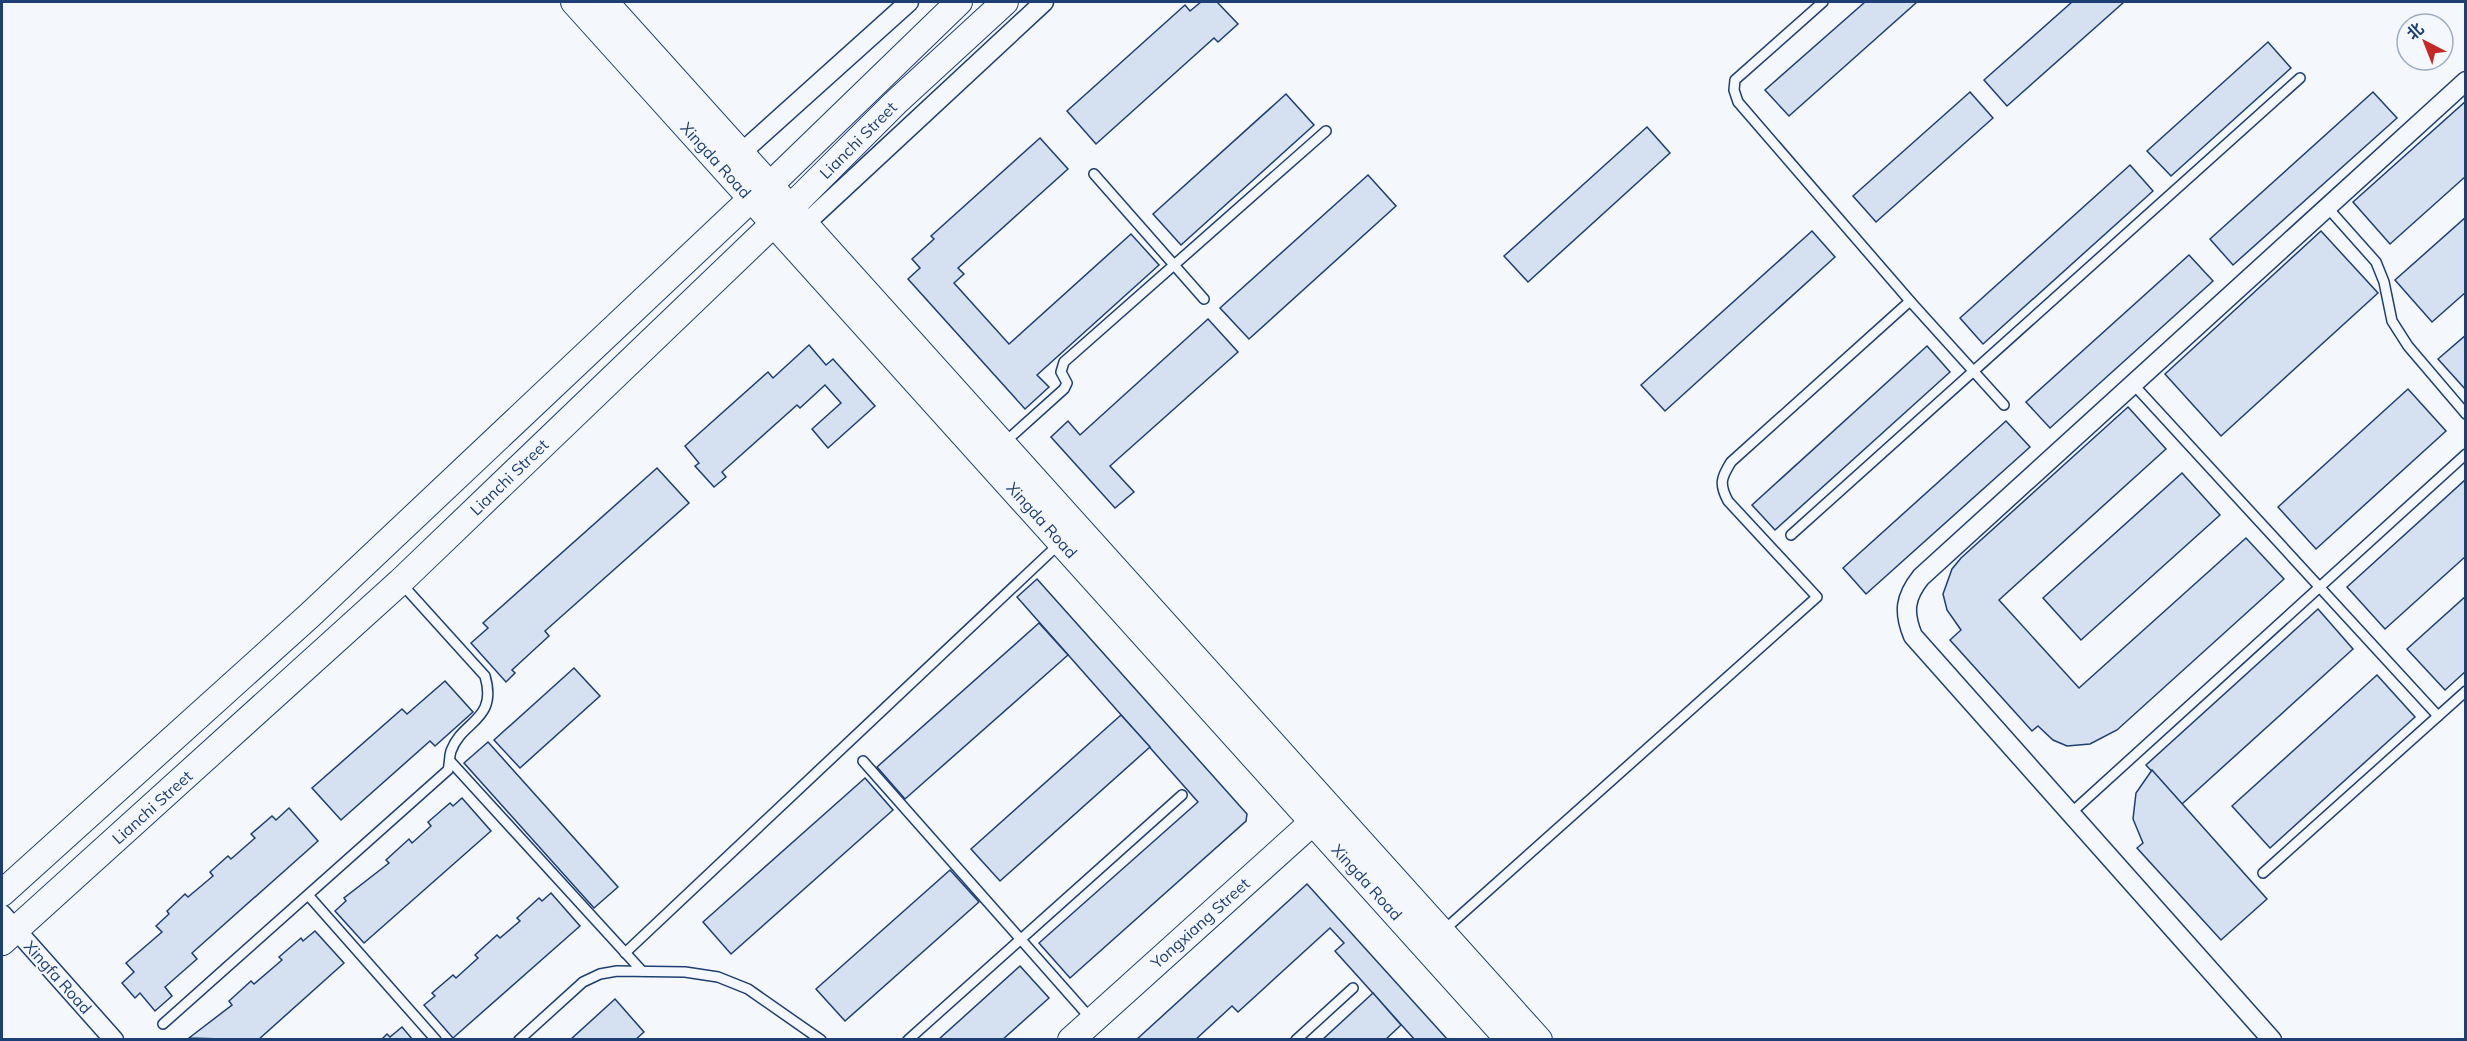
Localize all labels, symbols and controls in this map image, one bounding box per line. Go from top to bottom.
north arrow [2395,12,2455,72]
text: 北 [2402,18,2428,44]
street label: Lianchi Street [815,97,901,183]
street label: Xingda Road [676,118,756,202]
street label: Lianchi Street [466,434,553,519]
street label: Xingda Road [1002,478,1082,562]
street label: Lianchi Street [108,766,197,848]
street label: Xingda Road [1327,840,1407,924]
street label: Yongxiang Street [1146,873,1254,973]
street label: Xingfa Road [20,936,96,1018]

